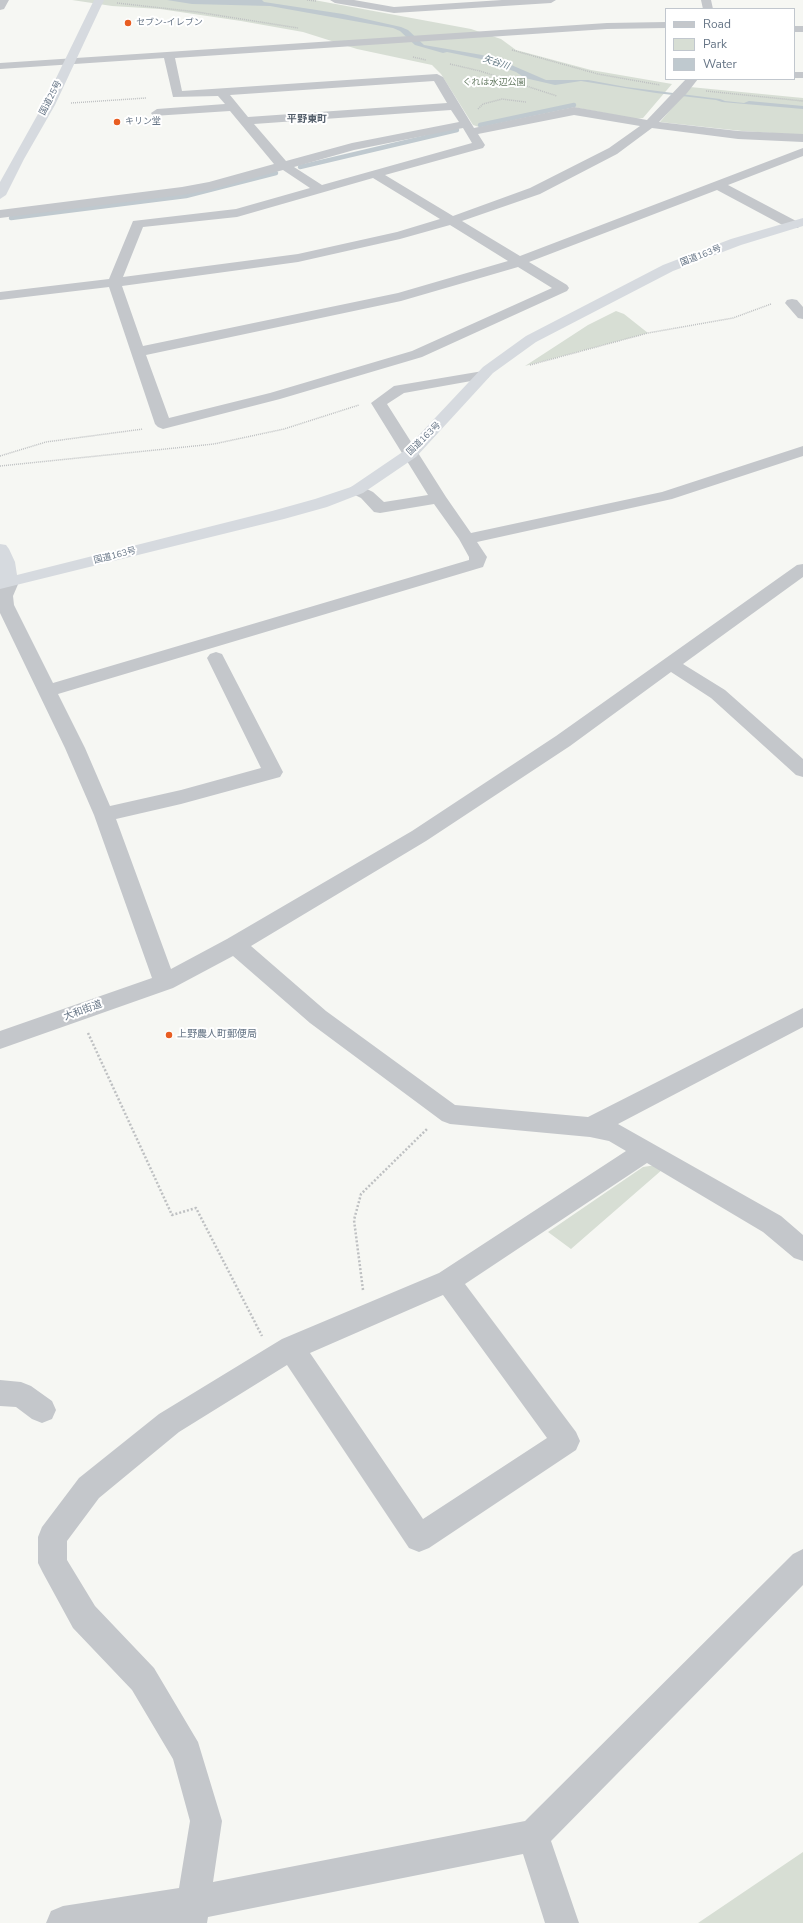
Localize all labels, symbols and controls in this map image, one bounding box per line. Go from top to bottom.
legend [665,8,795,80]
text: Road [703,16,731,32]
marker: セブン-イレブン [123,18,133,28]
place label: セブン-イレブン [136,18,203,28]
text: Park [703,36,727,52]
water label: 矢谷川 [481,54,511,72]
text: Water [703,56,737,72]
park label: くれは水辺公園 [463,78,525,88]
street label: 国道25号 [38,79,64,117]
district label: 平野東町 [287,114,327,126]
marker: キリン堂 [112,117,122,127]
place label: キリン堂 [125,117,161,127]
street label: 国道163号 [679,243,723,269]
street label: 国道163号 [405,420,443,458]
street label: 国道163号 [93,546,137,566]
street label: 大和街道 [62,999,104,1023]
place label: 上野農人町郵便局 [177,1029,257,1041]
marker: 上野農人町郵便局 [164,1030,174,1040]

